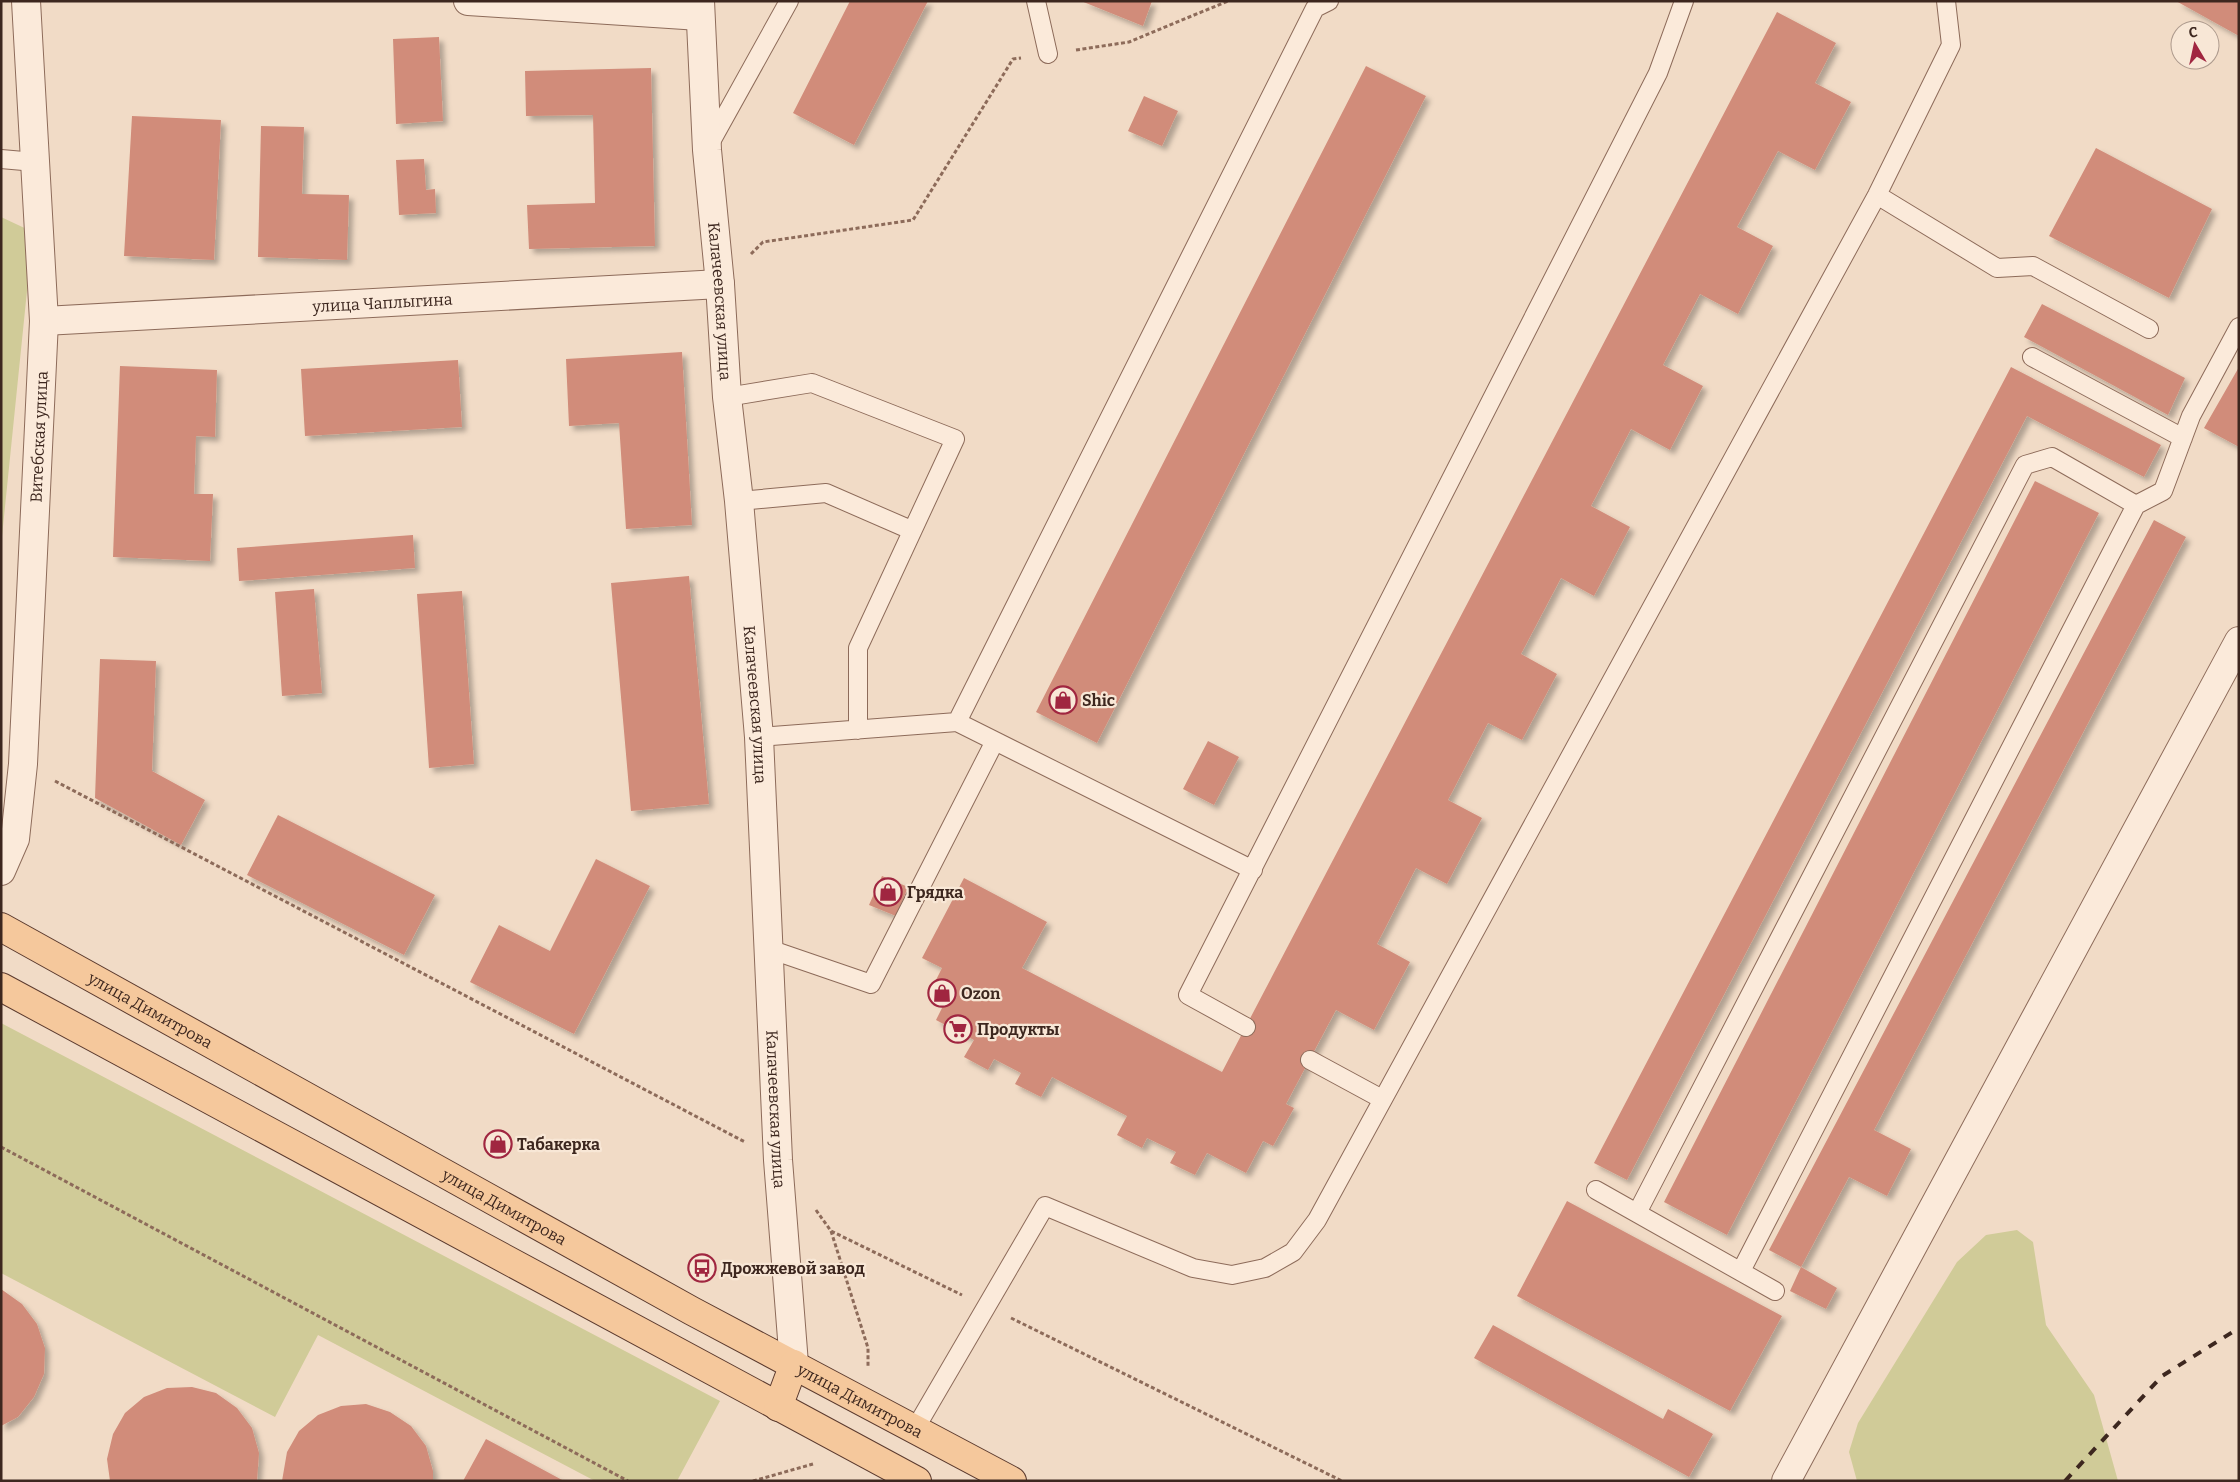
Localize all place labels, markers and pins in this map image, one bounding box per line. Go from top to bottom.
shop icon: Shic [1048,685,1078,715]
place label: Shic [1082,691,1115,710]
shop icon: Грядка [873,877,903,907]
place label: Грядка [907,883,963,902]
shop icon: Ozon [927,978,957,1008]
place label: Ozon [961,984,1001,1003]
supermarket icon: Продукты [943,1014,973,1044]
place label: Продукты [977,1020,1060,1039]
shop icon: Табакерка [483,1129,513,1159]
place label: Табакерка [517,1135,600,1154]
bus stop icon: Дрожжевой завод [687,1253,717,1283]
place label: Дрожжевой завод [721,1259,865,1278]

